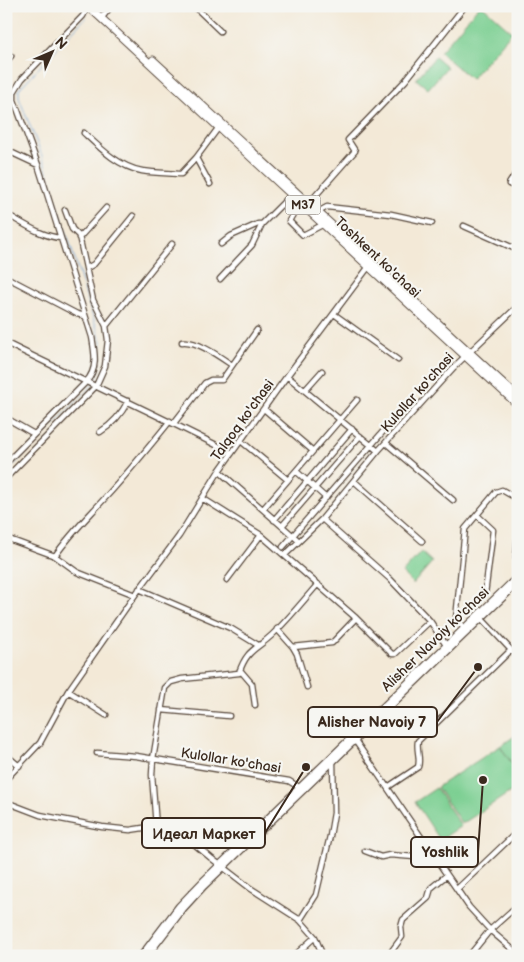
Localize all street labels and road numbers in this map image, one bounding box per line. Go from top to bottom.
road number: M37 [286,196,320,214]
street label: Toshkent ko'chasi [331,213,424,301]
street label: Kulollar ko'chasi [377,349,457,436]
street label: Talqoq ko'chasi [207,376,278,464]
street label: Alisher Navoiy ko'chasi [378,584,493,695]
street label: Kulollar ko'chasi [180,744,282,777]

